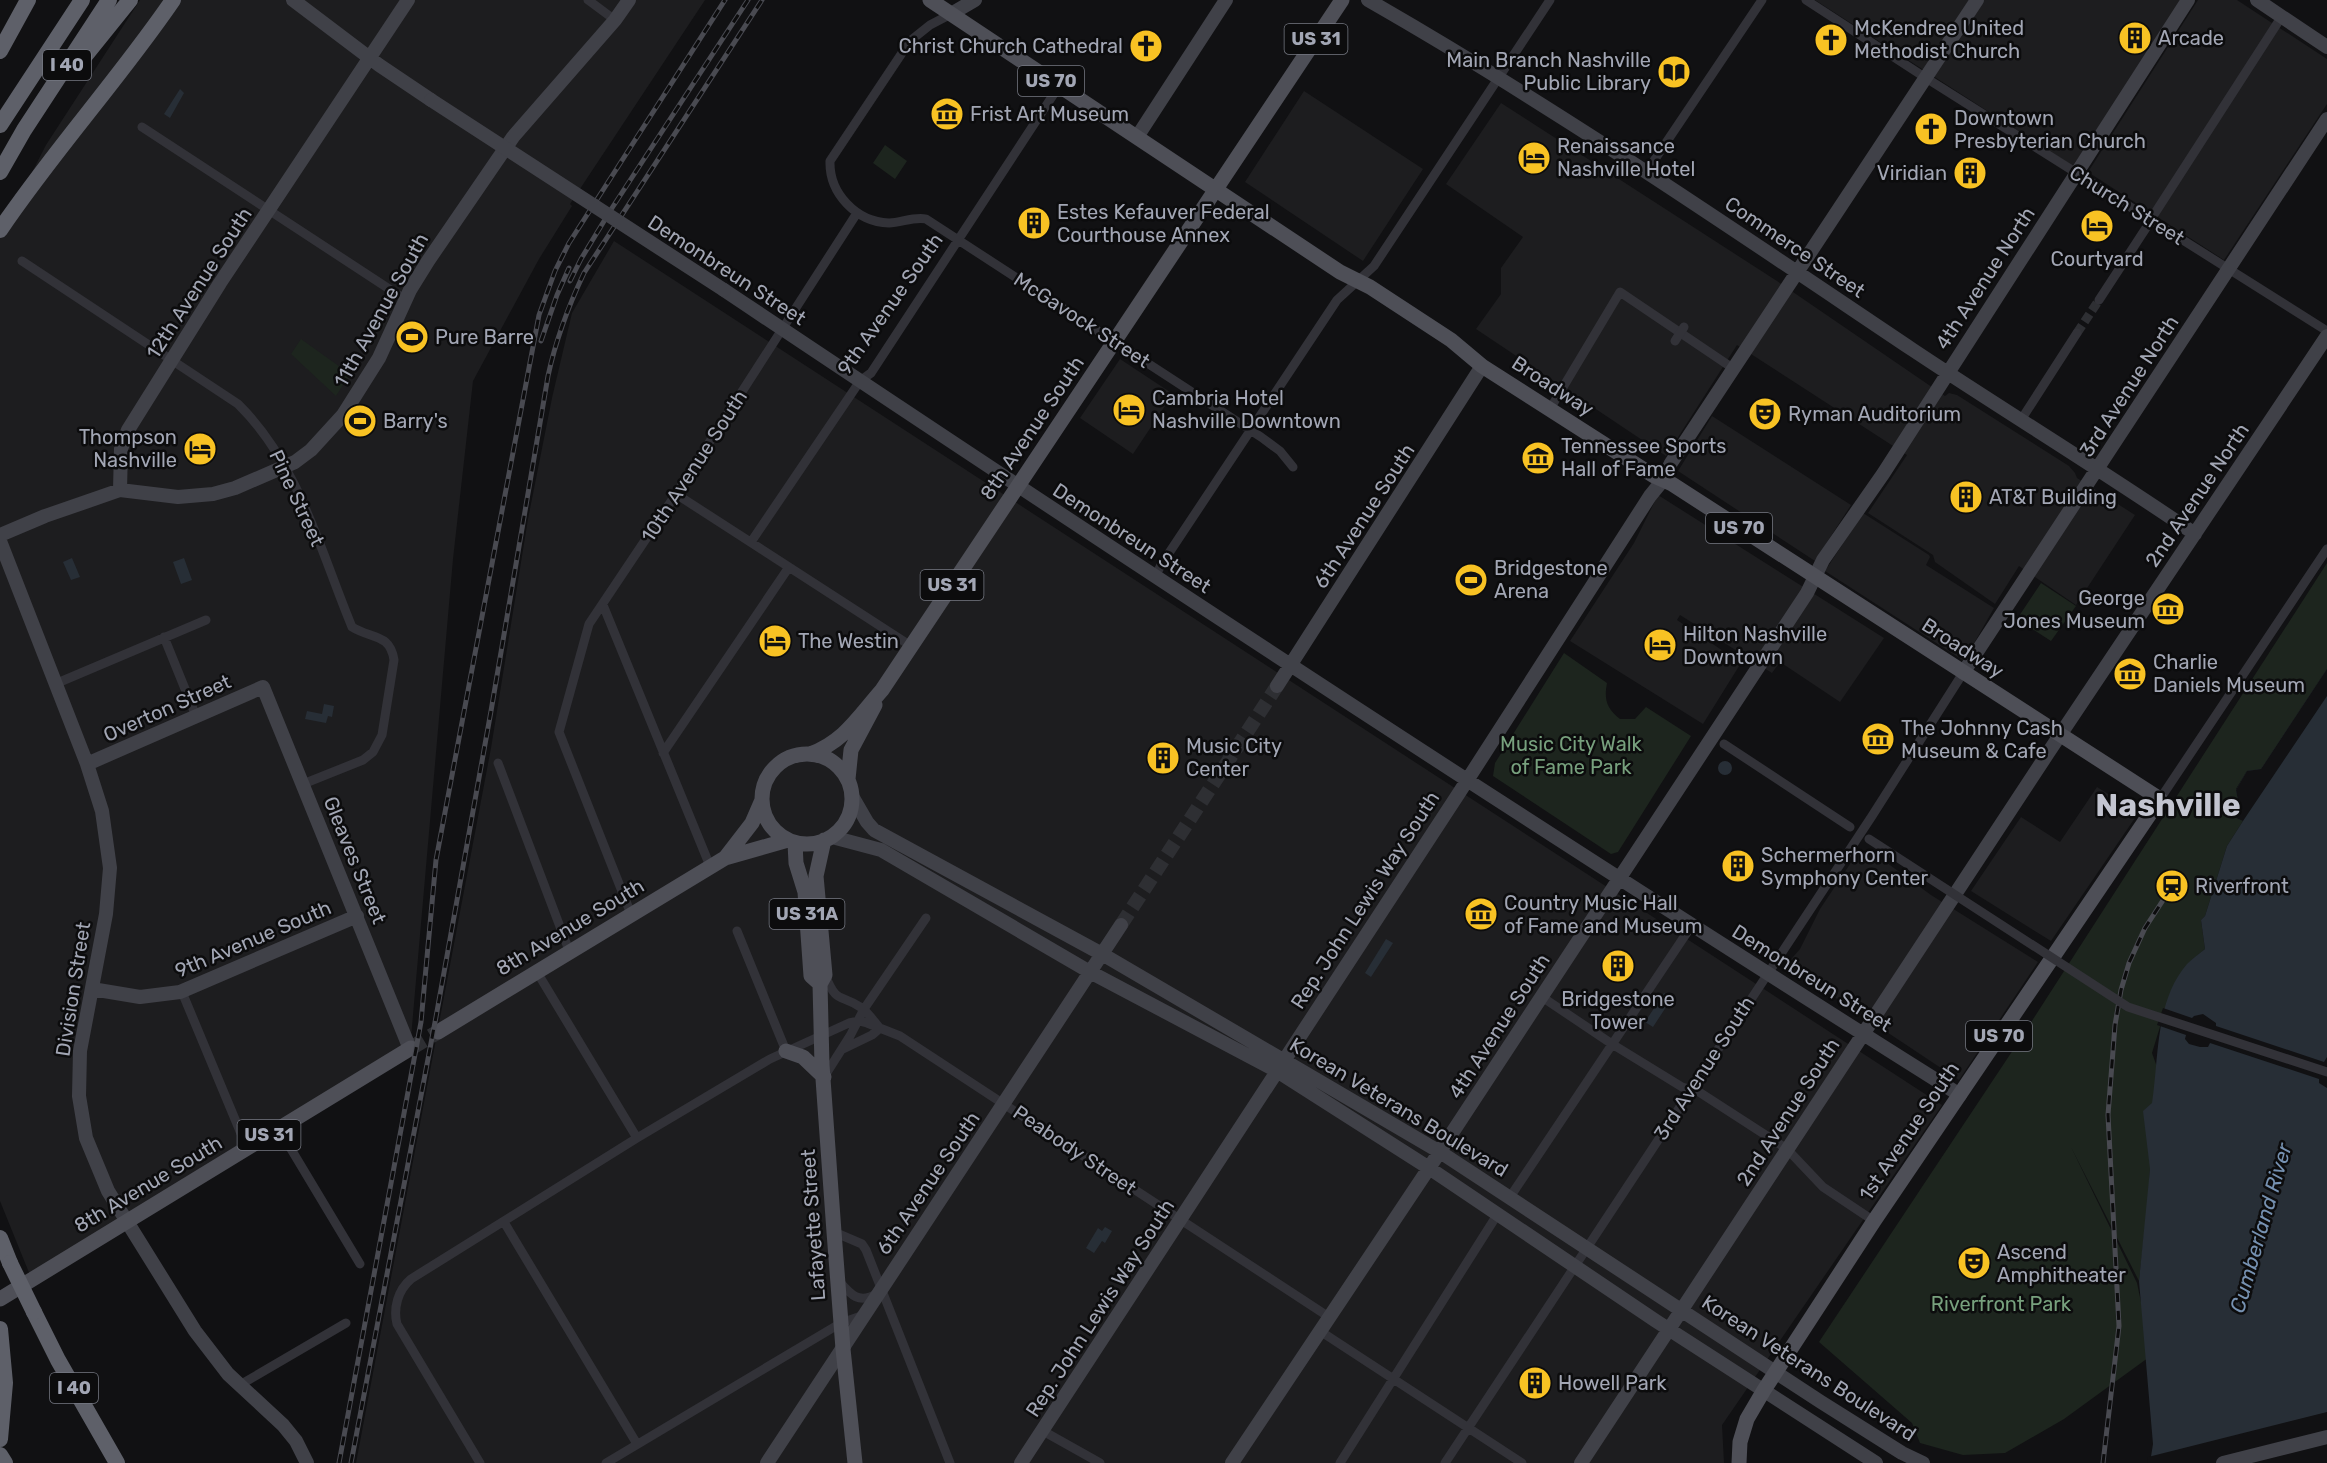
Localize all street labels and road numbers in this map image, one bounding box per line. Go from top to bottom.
road number: US 31 [1284,24,1348,54]
road number: I 40 [43,50,91,80]
road number: US 70 [1018,66,1084,96]
street label: Church Street [2065,160,2189,250]
street label: Commerce Street [1720,191,1870,303]
street label: 4th Avenue North [1930,202,2040,354]
street label: 12th Avenue South [141,203,257,363]
street label: Demonbreun Street [643,210,811,330]
street label: 11th Avenue South [329,229,433,391]
street label: 9th Avenue South [832,229,948,379]
street label: McGavock Street [1009,267,1155,373]
street label: 3rd Avenue North [2074,311,2184,461]
street label: Broadway [1508,351,1598,421]
street label: 8th Avenue South [975,352,1089,504]
street label: 10th Avenue South [636,385,752,547]
street label: 2nd Avenue North [2140,419,2254,571]
street label: 6th Avenue South [1308,439,1420,593]
street label: Pine Street [264,446,330,550]
street label: Demonbreun Street [1048,478,1216,598]
road number: US 70 [1706,513,1772,543]
road number: US 31 [920,570,984,600]
street label: Broadway [1918,613,2008,683]
street label: Overton Street [99,669,235,747]
street label: Rep. John Lewis Way South [1286,787,1444,1013]
street label: Gleaves Street [319,793,392,927]
street label: 8th Avenue South [492,873,648,981]
street label: 9th Avenue South [171,895,335,983]
road number: US 31A [770,899,844,929]
street label: Demonbreun Street [1728,919,1896,1037]
street label: Division Street [51,920,96,1058]
street label: 4th Avenue South [1443,949,1555,1103]
street label: 3rd Avenue South [1649,992,1759,1144]
road number: US 70 [1966,1021,2032,1051]
street label: Korean Veterans Boulevard [1285,1032,1513,1182]
street label: 2nd Avenue South [1731,1034,1845,1190]
street label: 1st Avenue South [1854,1057,1964,1205]
street label: Peabody Street [1009,1100,1141,1200]
street label: 6th Avenue South [871,1107,985,1259]
road number: US 31 [238,1120,300,1150]
street label: 8th Avenue South [70,1130,226,1238]
street label: Lafayette Street [796,1148,830,1302]
street label: Rep. John Lewis Way South [1021,1195,1179,1421]
street label: Korean Veterans Boulevard [1697,1290,1921,1446]
road number: I 40 [50,1373,98,1403]

